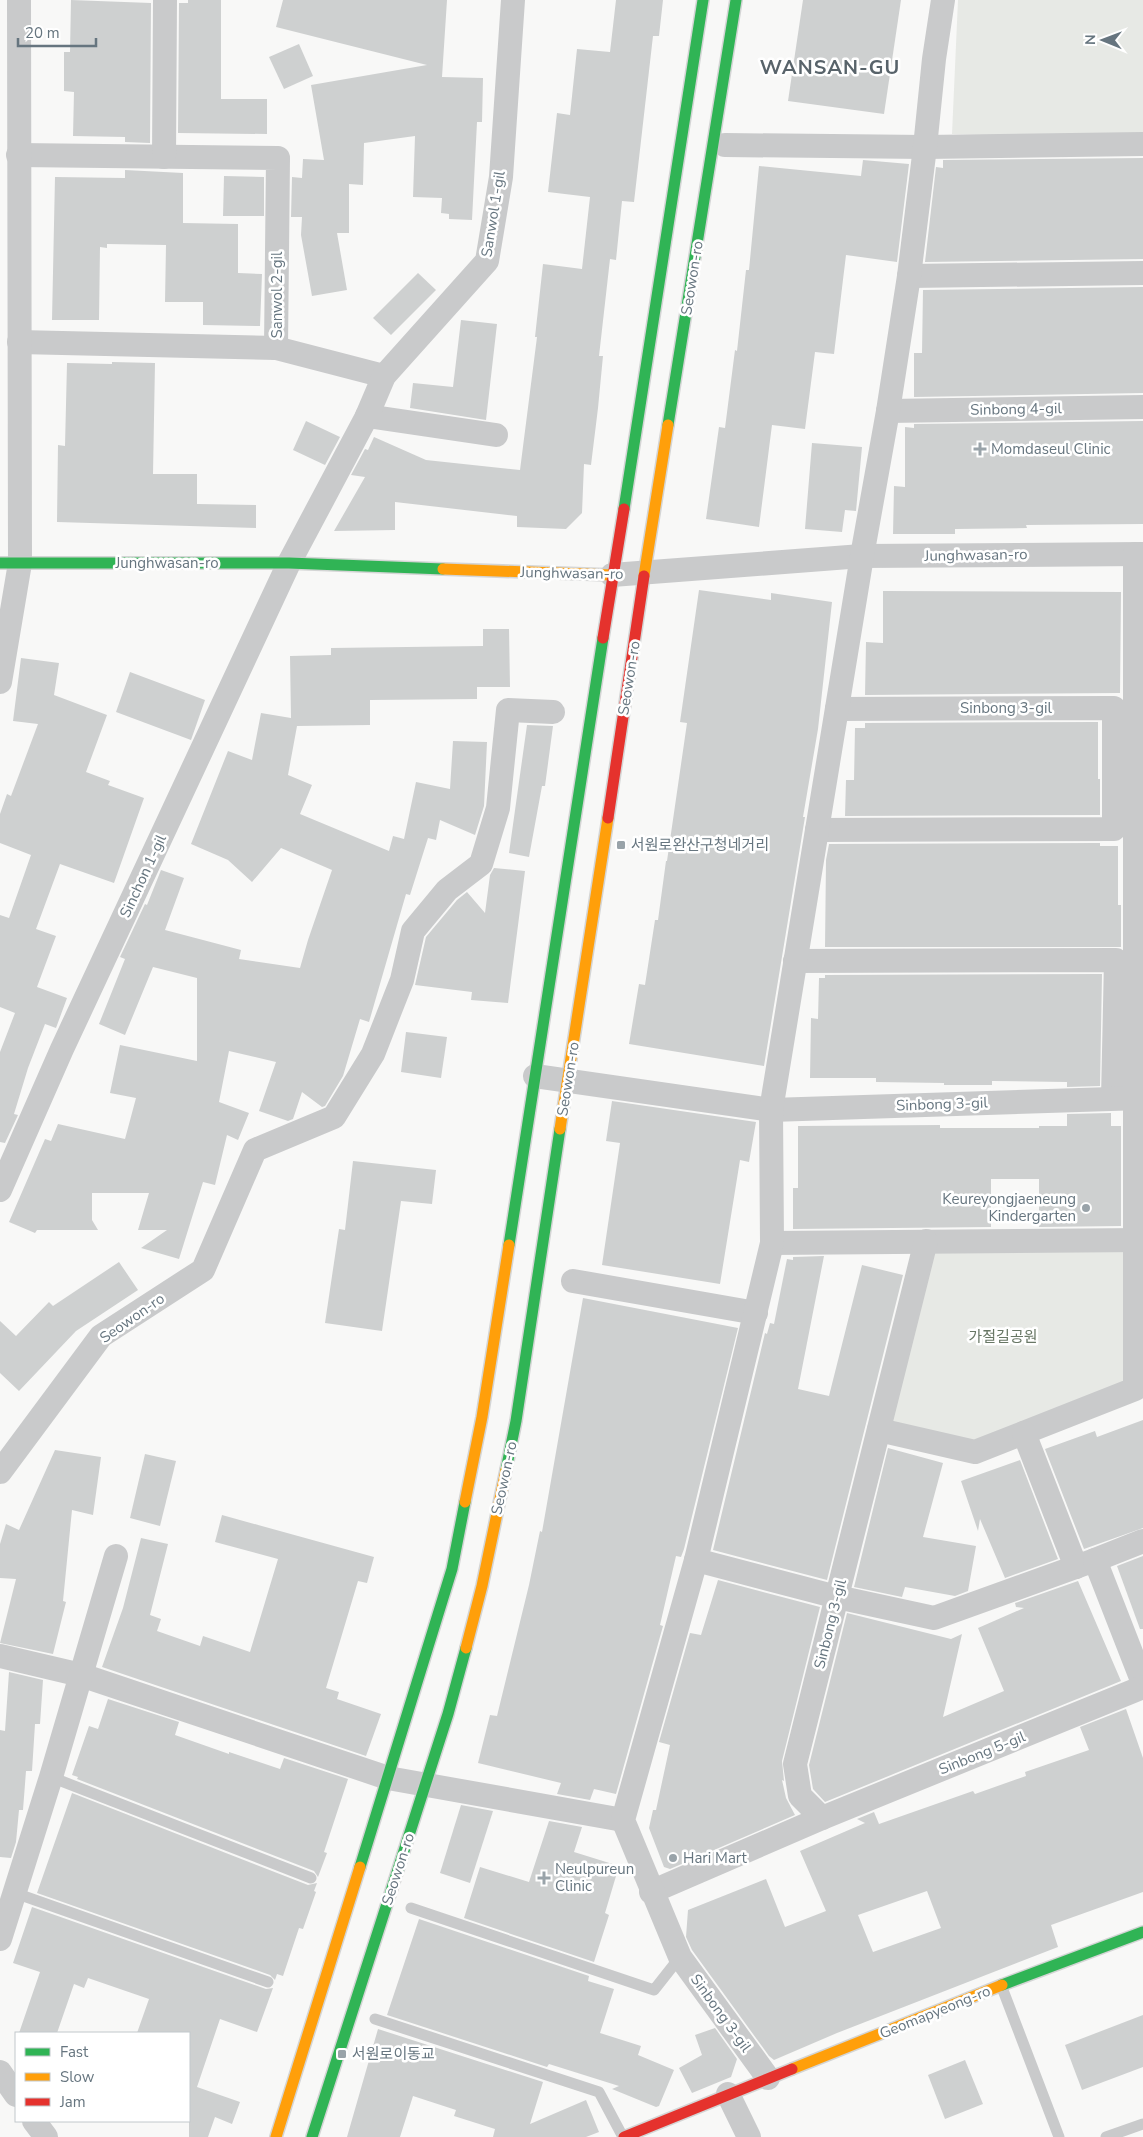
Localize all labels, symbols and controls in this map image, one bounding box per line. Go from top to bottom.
scale bar [18,15,95,47]
north arrow [1078,15,1128,65]
text: 20 m [25,23,60,43]
text: N [1081,34,1100,45]
district label: WANSAN-GU [760,54,900,81]
street label: Sanwol 1-gil [476,169,510,259]
street label: Seowon-ro [676,240,708,316]
street label: Sanwol 2-gil [267,251,287,339]
street label: Sinbong 4-gil [970,398,1063,420]
place label: Momdaseul Clinic [991,439,1111,459]
marker: Momdaseul Clinic [973,442,987,456]
street label: Junghwasan-ro [923,544,1028,566]
street label: Junghwasan-ro [114,553,219,573]
street label: Junghwasan-ro [519,562,624,584]
street label: Seowon-ro [613,640,645,716]
street label: Sinbong 3-gil [960,698,1052,718]
street label: Sinchon 1-gil [115,831,171,921]
place label: 서원로완산구청네거리 [631,835,769,855]
marker: 서원로완산구청네거리 [615,839,627,851]
street label: Seowon-ro [552,1041,584,1117]
street label: Sinbong 3-gil [896,1092,989,1116]
place label: Keureyongjaeneung Kindergarten [942,1189,1076,1226]
marker: Keureyongjaeneung Kindergarten [1080,1202,1092,1214]
street label: Seowon-ro [96,1288,168,1348]
park label: 가절길공원 [968,1327,1038,1347]
street label: Seowon-ro [486,1439,522,1517]
street label: Sinbong 3-gil [809,1577,851,1671]
street label: Sinbong 5-gil [936,1726,1029,1779]
street label: Seowon-ro [377,1830,419,1908]
place label: Hari Mart [683,1848,748,1868]
marker: Hari Mart [667,1852,679,1864]
place label: Neulpureun Clinic [555,1859,634,1896]
marker: Neulpureun Clinic [537,1871,551,1885]
street label: Sinbong 3-gil [686,1970,756,2056]
street label: Geomapyeong-ro [877,1981,993,2043]
legend [15,2032,190,2122]
text: Fast [60,2042,89,2062]
place label: 서원로이동교 [352,2044,435,2064]
marker: 서원로이동교 [336,2048,348,2060]
text: Slow [60,2067,95,2087]
text: Jam [59,2092,86,2112]

